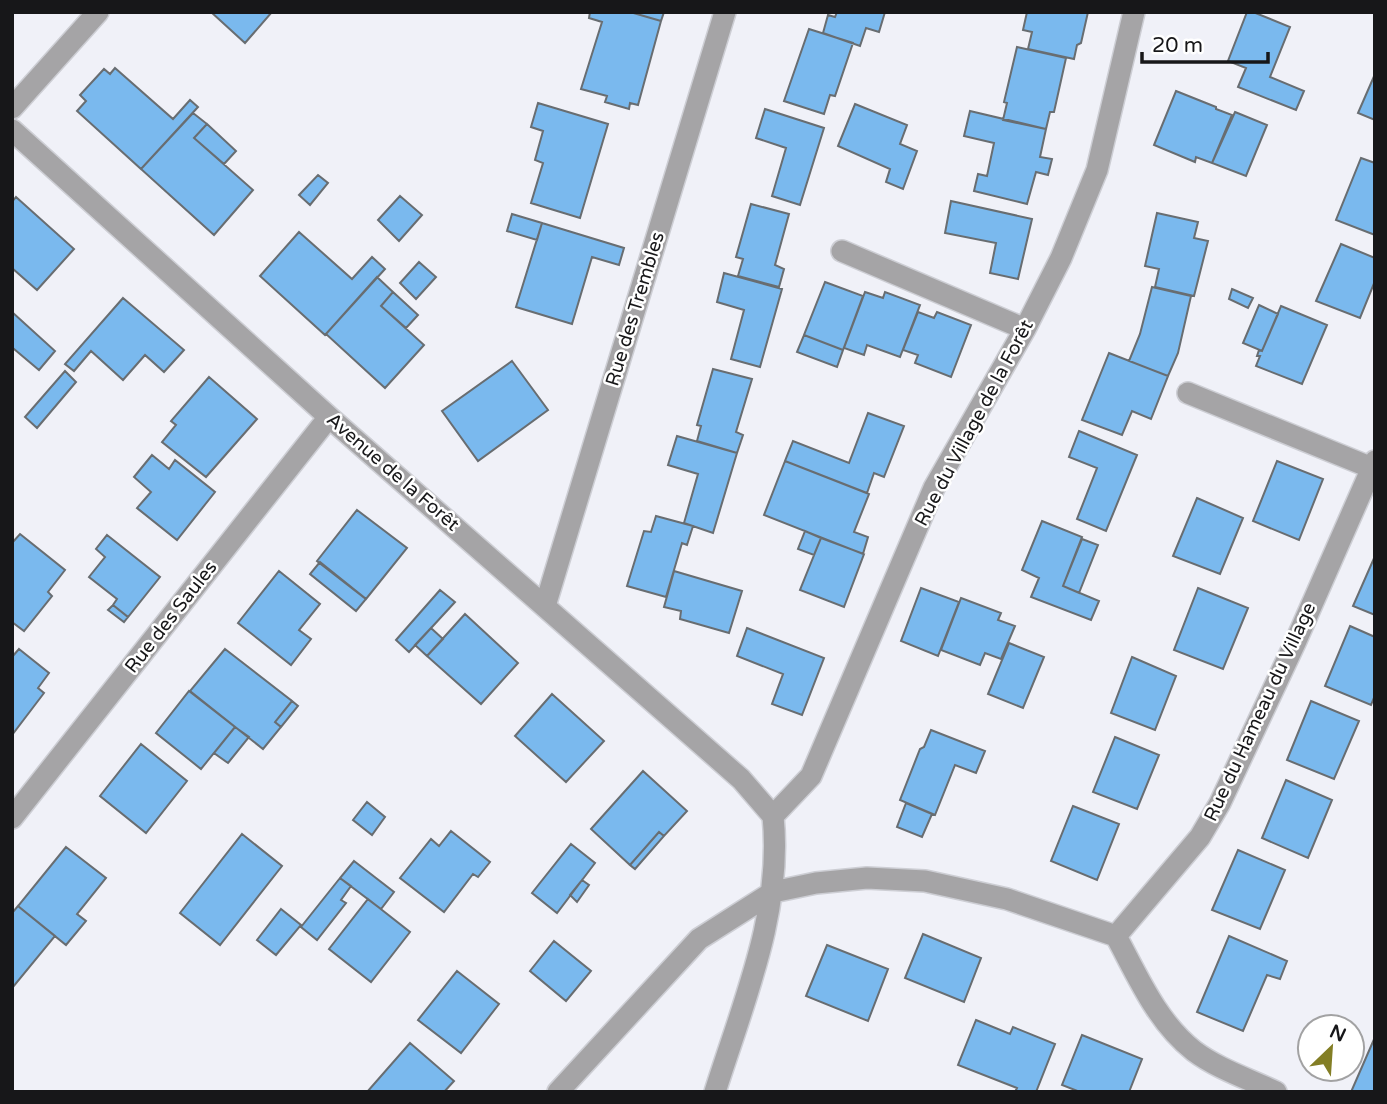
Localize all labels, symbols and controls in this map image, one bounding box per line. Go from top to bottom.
scale bar [1142,21,1268,65]
text: 20 m [1152,33,1203,58]
street label: Rue des Trembles [601,229,669,389]
street label: Rue du Village de la Forêt [910,316,1038,530]
street label: Avenue de la Forêt [322,408,464,536]
street label: Rue des Saules [120,557,222,677]
street label: Rue du Hameau du Village [1200,599,1320,825]
north arrow [1296,1013,1366,1083]
text: N [1326,1020,1349,1047]

